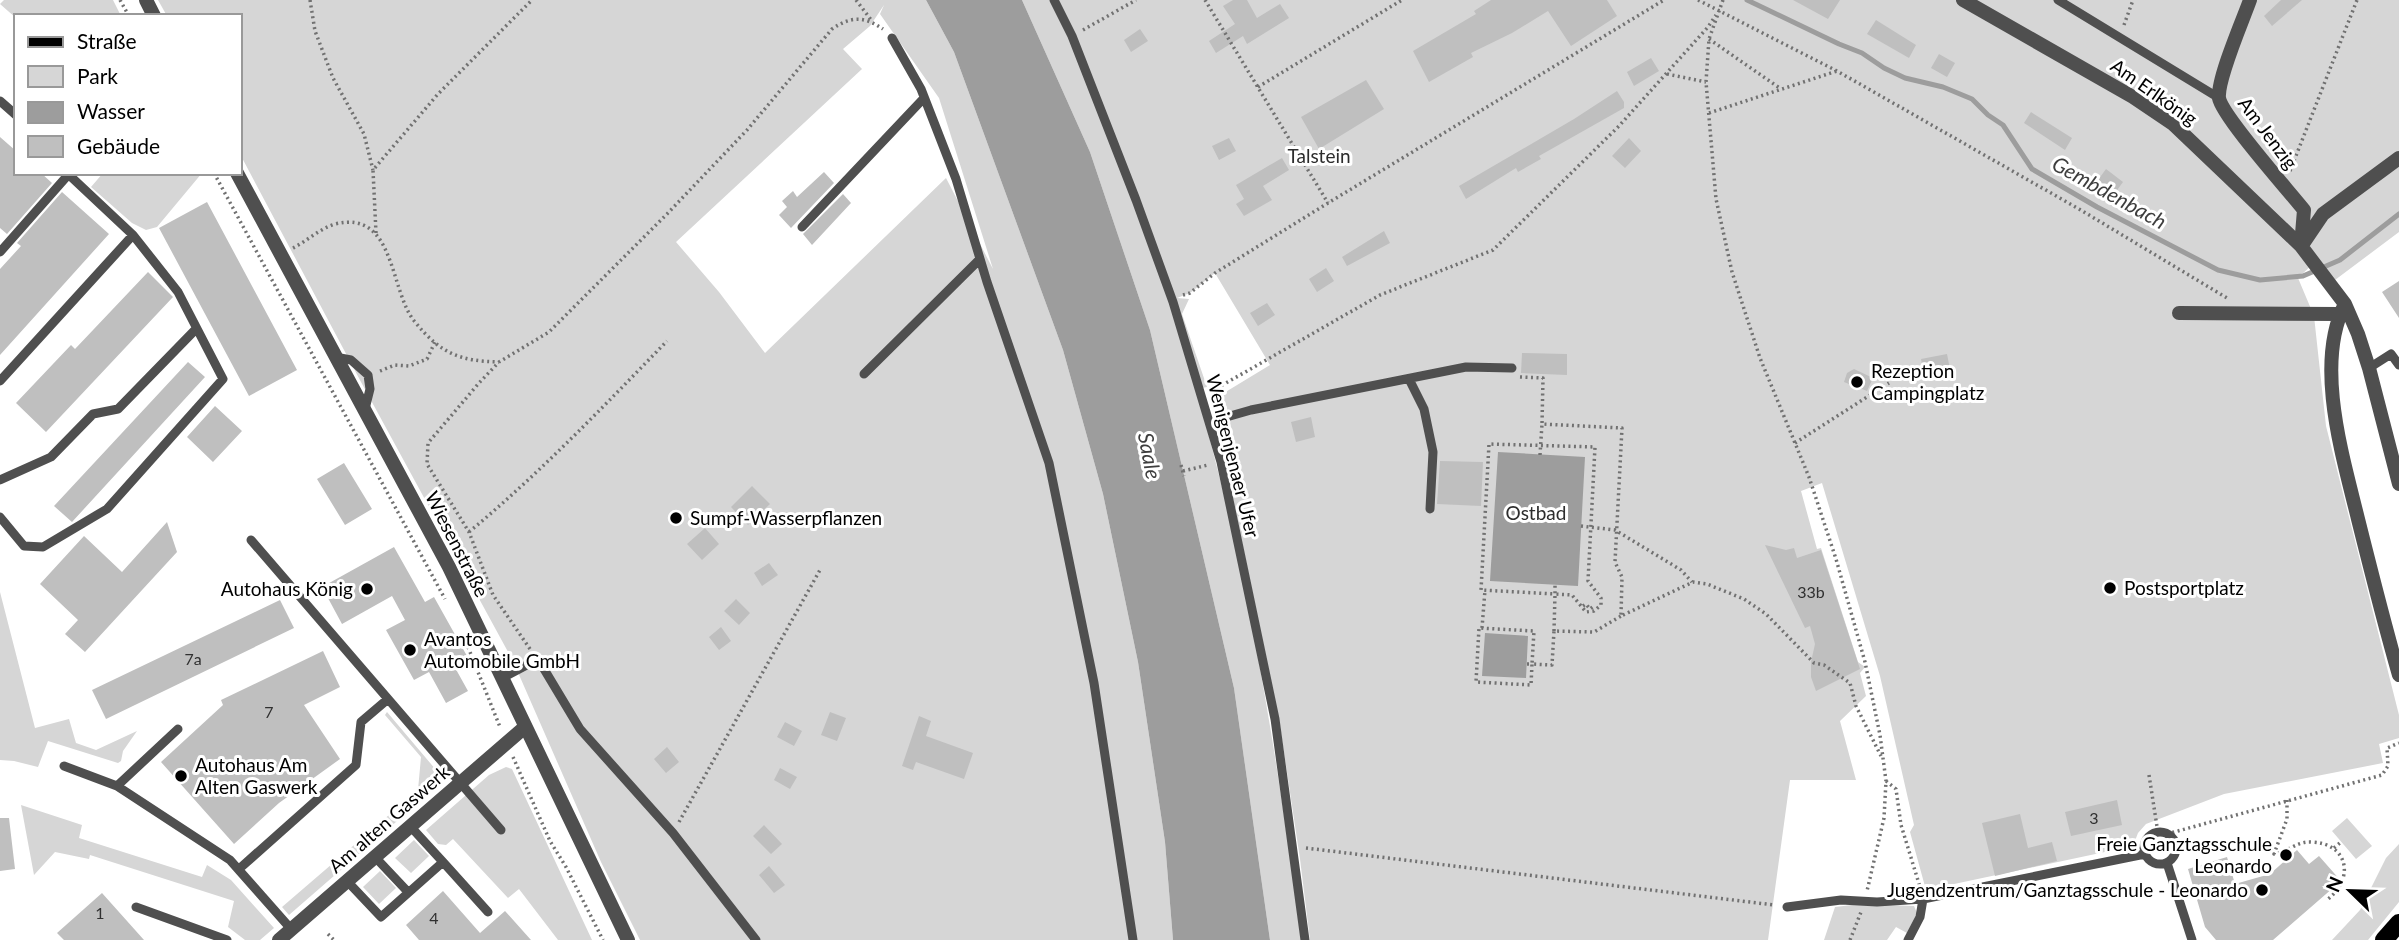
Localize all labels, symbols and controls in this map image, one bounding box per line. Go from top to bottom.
legend [14,14,242,175]
text: Straße [77,28,137,53]
street label: Am Erlkönig [2107,53,2202,130]
text: Park [77,63,118,88]
street label: Am Jenzig [2234,92,2303,173]
text: Wasser [77,98,145,123]
text: Gebäude [77,133,160,158]
park label: Talstein [1287,144,1351,167]
water label: Gembdenbach [2048,150,2171,233]
place label: Rezeption Campingplatz [1871,359,1984,404]
street label: Wenigenjenaer Ufer [1202,372,1265,540]
marker: Rezeption Campingplatz [1849,374,1865,390]
water label: Saale [1134,430,1167,481]
street label: Wiesenstraße [421,487,494,600]
park label: Ostbad [1506,501,1566,524]
place label: Sumpf-Wasserpflanzen [690,506,882,529]
marker: Sumpf-Wasserpflanzen [668,510,684,526]
place label: Postsportplatz [2124,576,2244,599]
place label: Autohaus König [221,577,353,600]
marker: Postsportplatz [2102,580,2118,596]
marker: Autohaus König [359,581,375,597]
house number: 33b [1797,582,1825,601]
place label: Avantos Automobile GmbH [424,627,580,672]
marker: Avantos Automobile GmbH [402,642,418,658]
house number: 7a [184,649,202,668]
house number: 7 [264,702,274,721]
place label: Autohaus Am Alten Gaswerk [195,753,318,798]
street label: Am alten Gaswerk [324,760,454,877]
marker: Autohaus Am Alten Gaswerk [173,768,189,784]
house number: 3 [2089,808,2099,827]
place label: Freie Ganztagsschule Leonardo [2096,832,2272,877]
marker: Freie Ganztagsschule Leonardo [2278,847,2294,863]
north arrow [2315,856,2385,926]
text: N [2320,873,2347,895]
place label: Jugendzentrum/Ganztagsschule - Leonardo [1887,878,2248,901]
marker: Jugendzentrum/Ganztagsschule - Leonardo [2254,882,2270,898]
house number: 1 [95,903,105,922]
house number: 4 [429,908,439,927]

